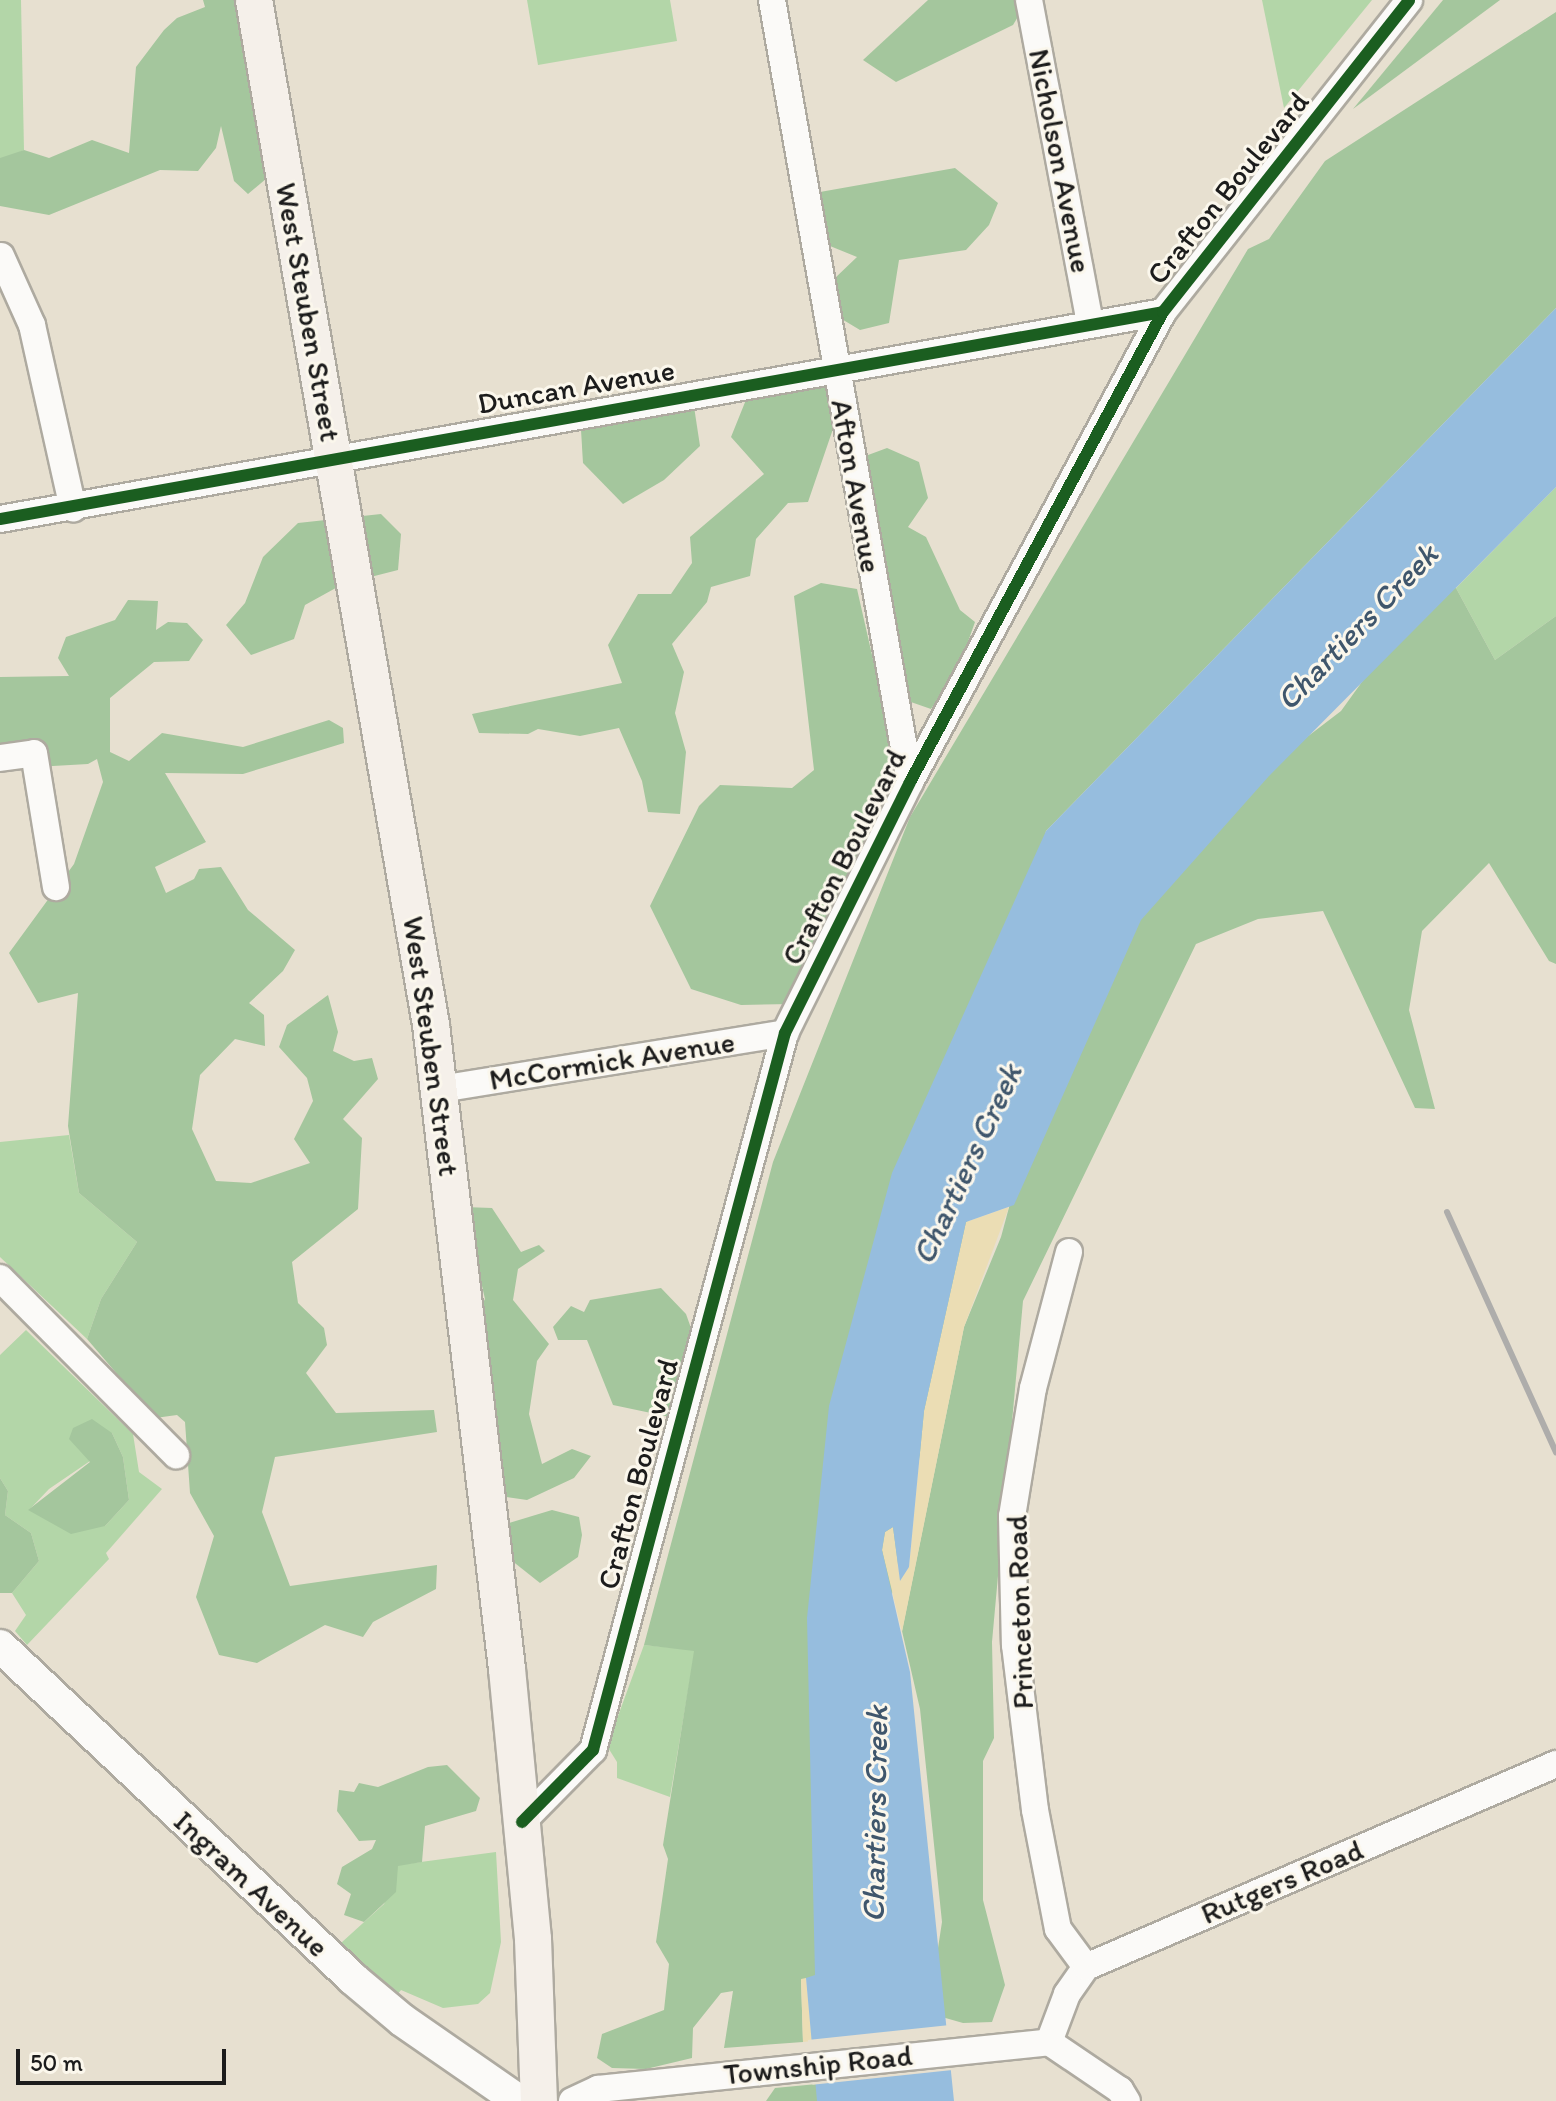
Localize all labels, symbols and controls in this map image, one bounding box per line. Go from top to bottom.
street label: Nicholson Avenue [1021,47,1099,275]
street label: Crafton Boulevard [1139,84,1317,292]
street label: West Steuben Street [268,180,348,444]
street label: Duncan Avenue [475,352,677,422]
street label: Afton Avenue [823,397,889,575]
water label: Chartiers Creek [1268,536,1446,718]
street label: Crafton Boulevard [774,743,914,971]
street label: West Steuben Street [395,914,467,1178]
street label: McCormick Avenue [487,1024,737,1098]
water label: Chartiers Creek [904,1058,1030,1270]
street label: Crafton Boulevard [590,1354,686,1594]
street label: Princeton Road [999,1514,1041,1710]
water label: Chartiers Creek [854,1706,896,1922]
street label: Ingram Avenue [167,1804,335,1964]
street label: Rutgers Road [1196,1832,1368,1932]
scale bar [20,2033,230,2083]
street label: Township Road [722,2037,914,2093]
text: 50 m [30,2048,83,2077]

